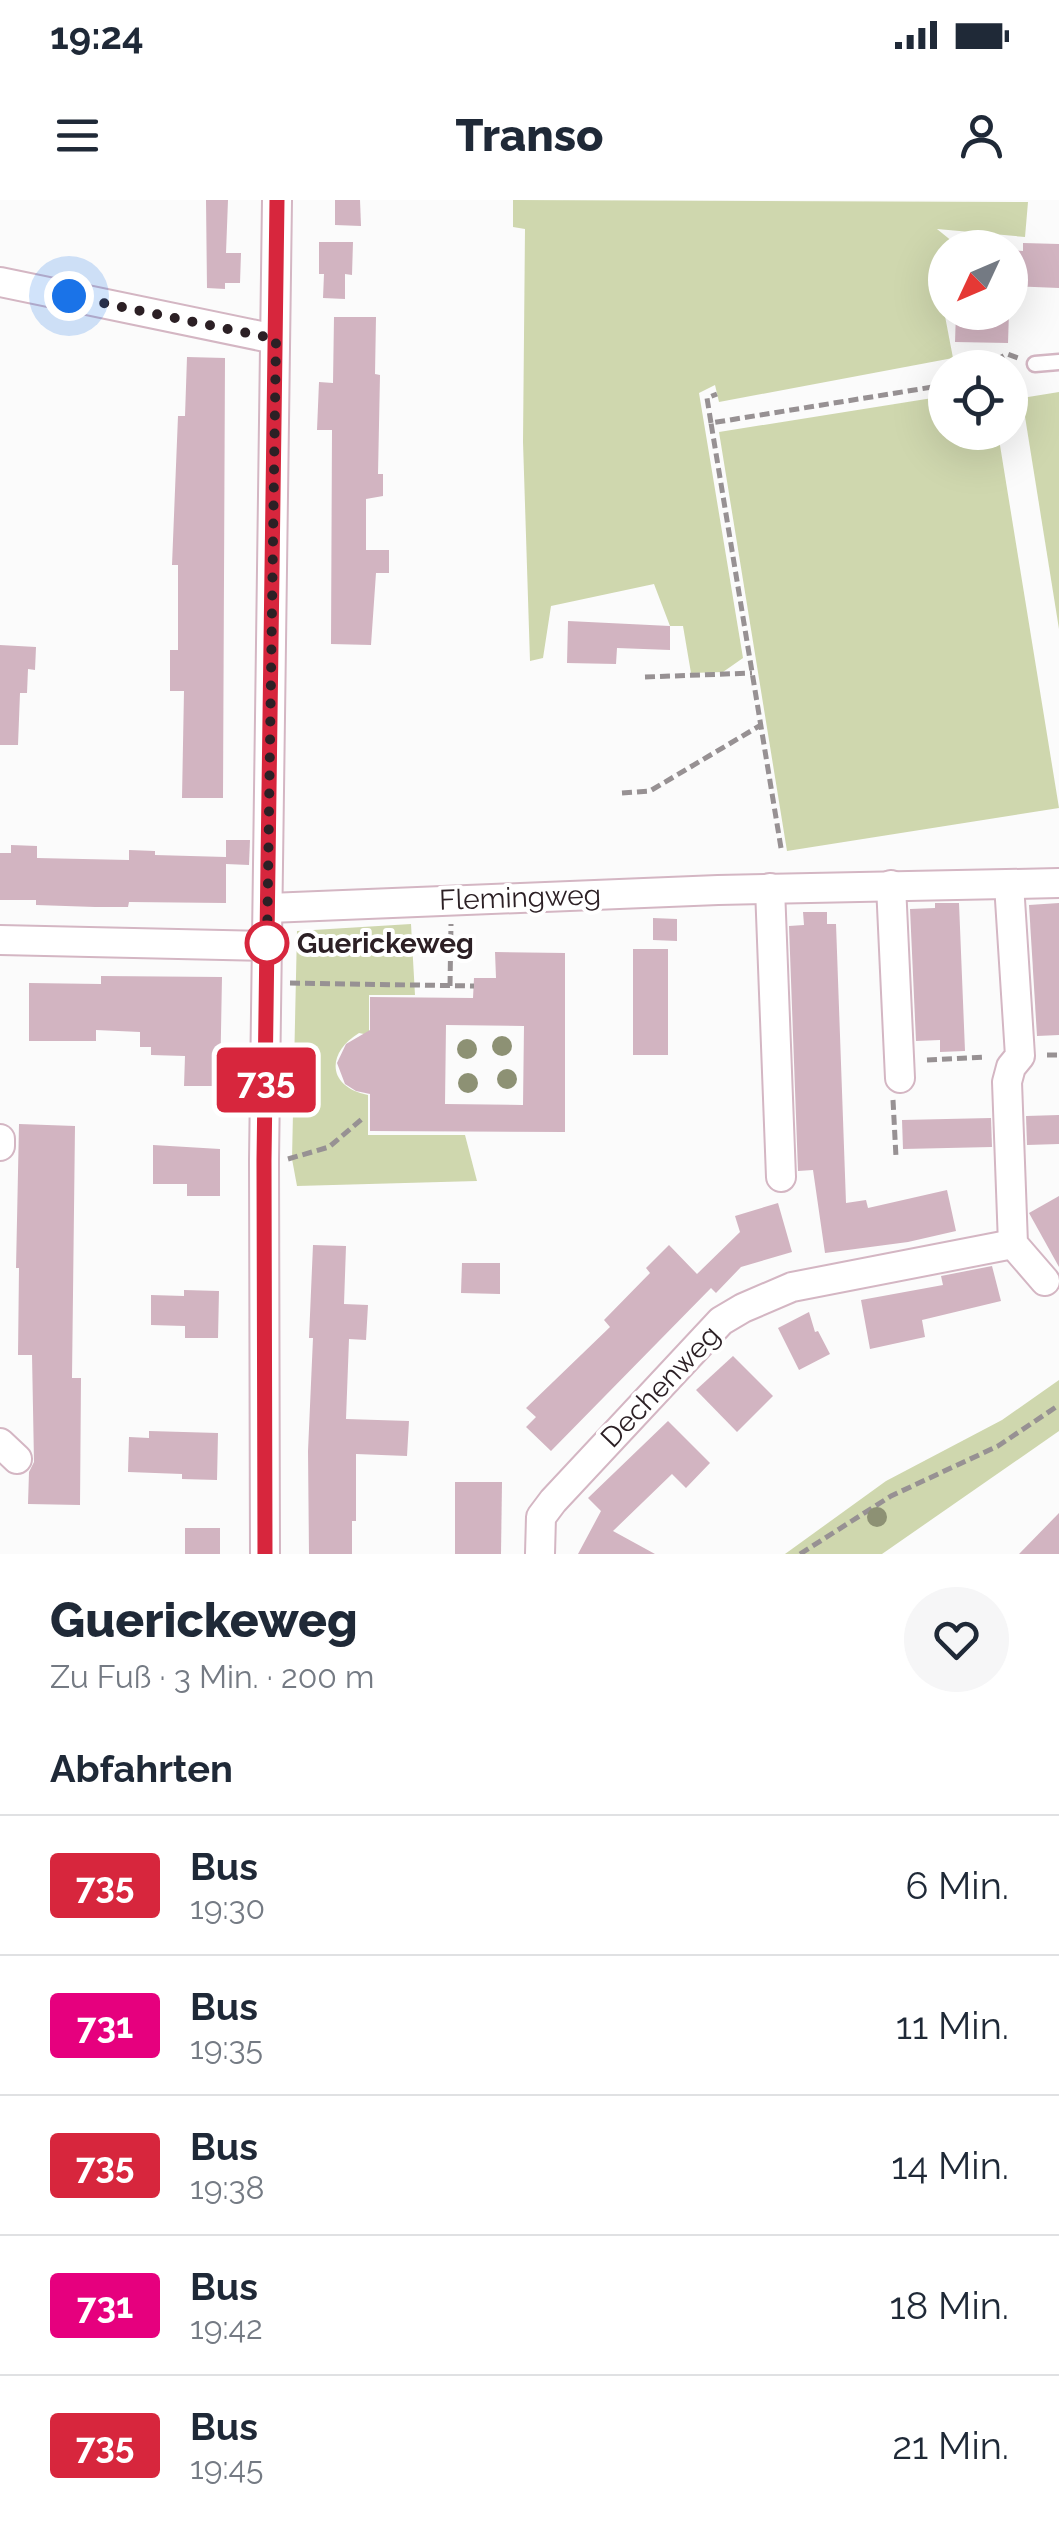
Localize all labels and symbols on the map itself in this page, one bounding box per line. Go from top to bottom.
north arrow [928,230,1028,330]
your location [44,271,94,321]
street label: Flemingweg [438,878,602,917]
marker: Guerickeweg [246,922,288,964]
place label: Guerickeweg [297,927,474,960]
line badge: 735 [208,1048,324,1112]
street label: Dechenweg [594,1319,727,1454]

